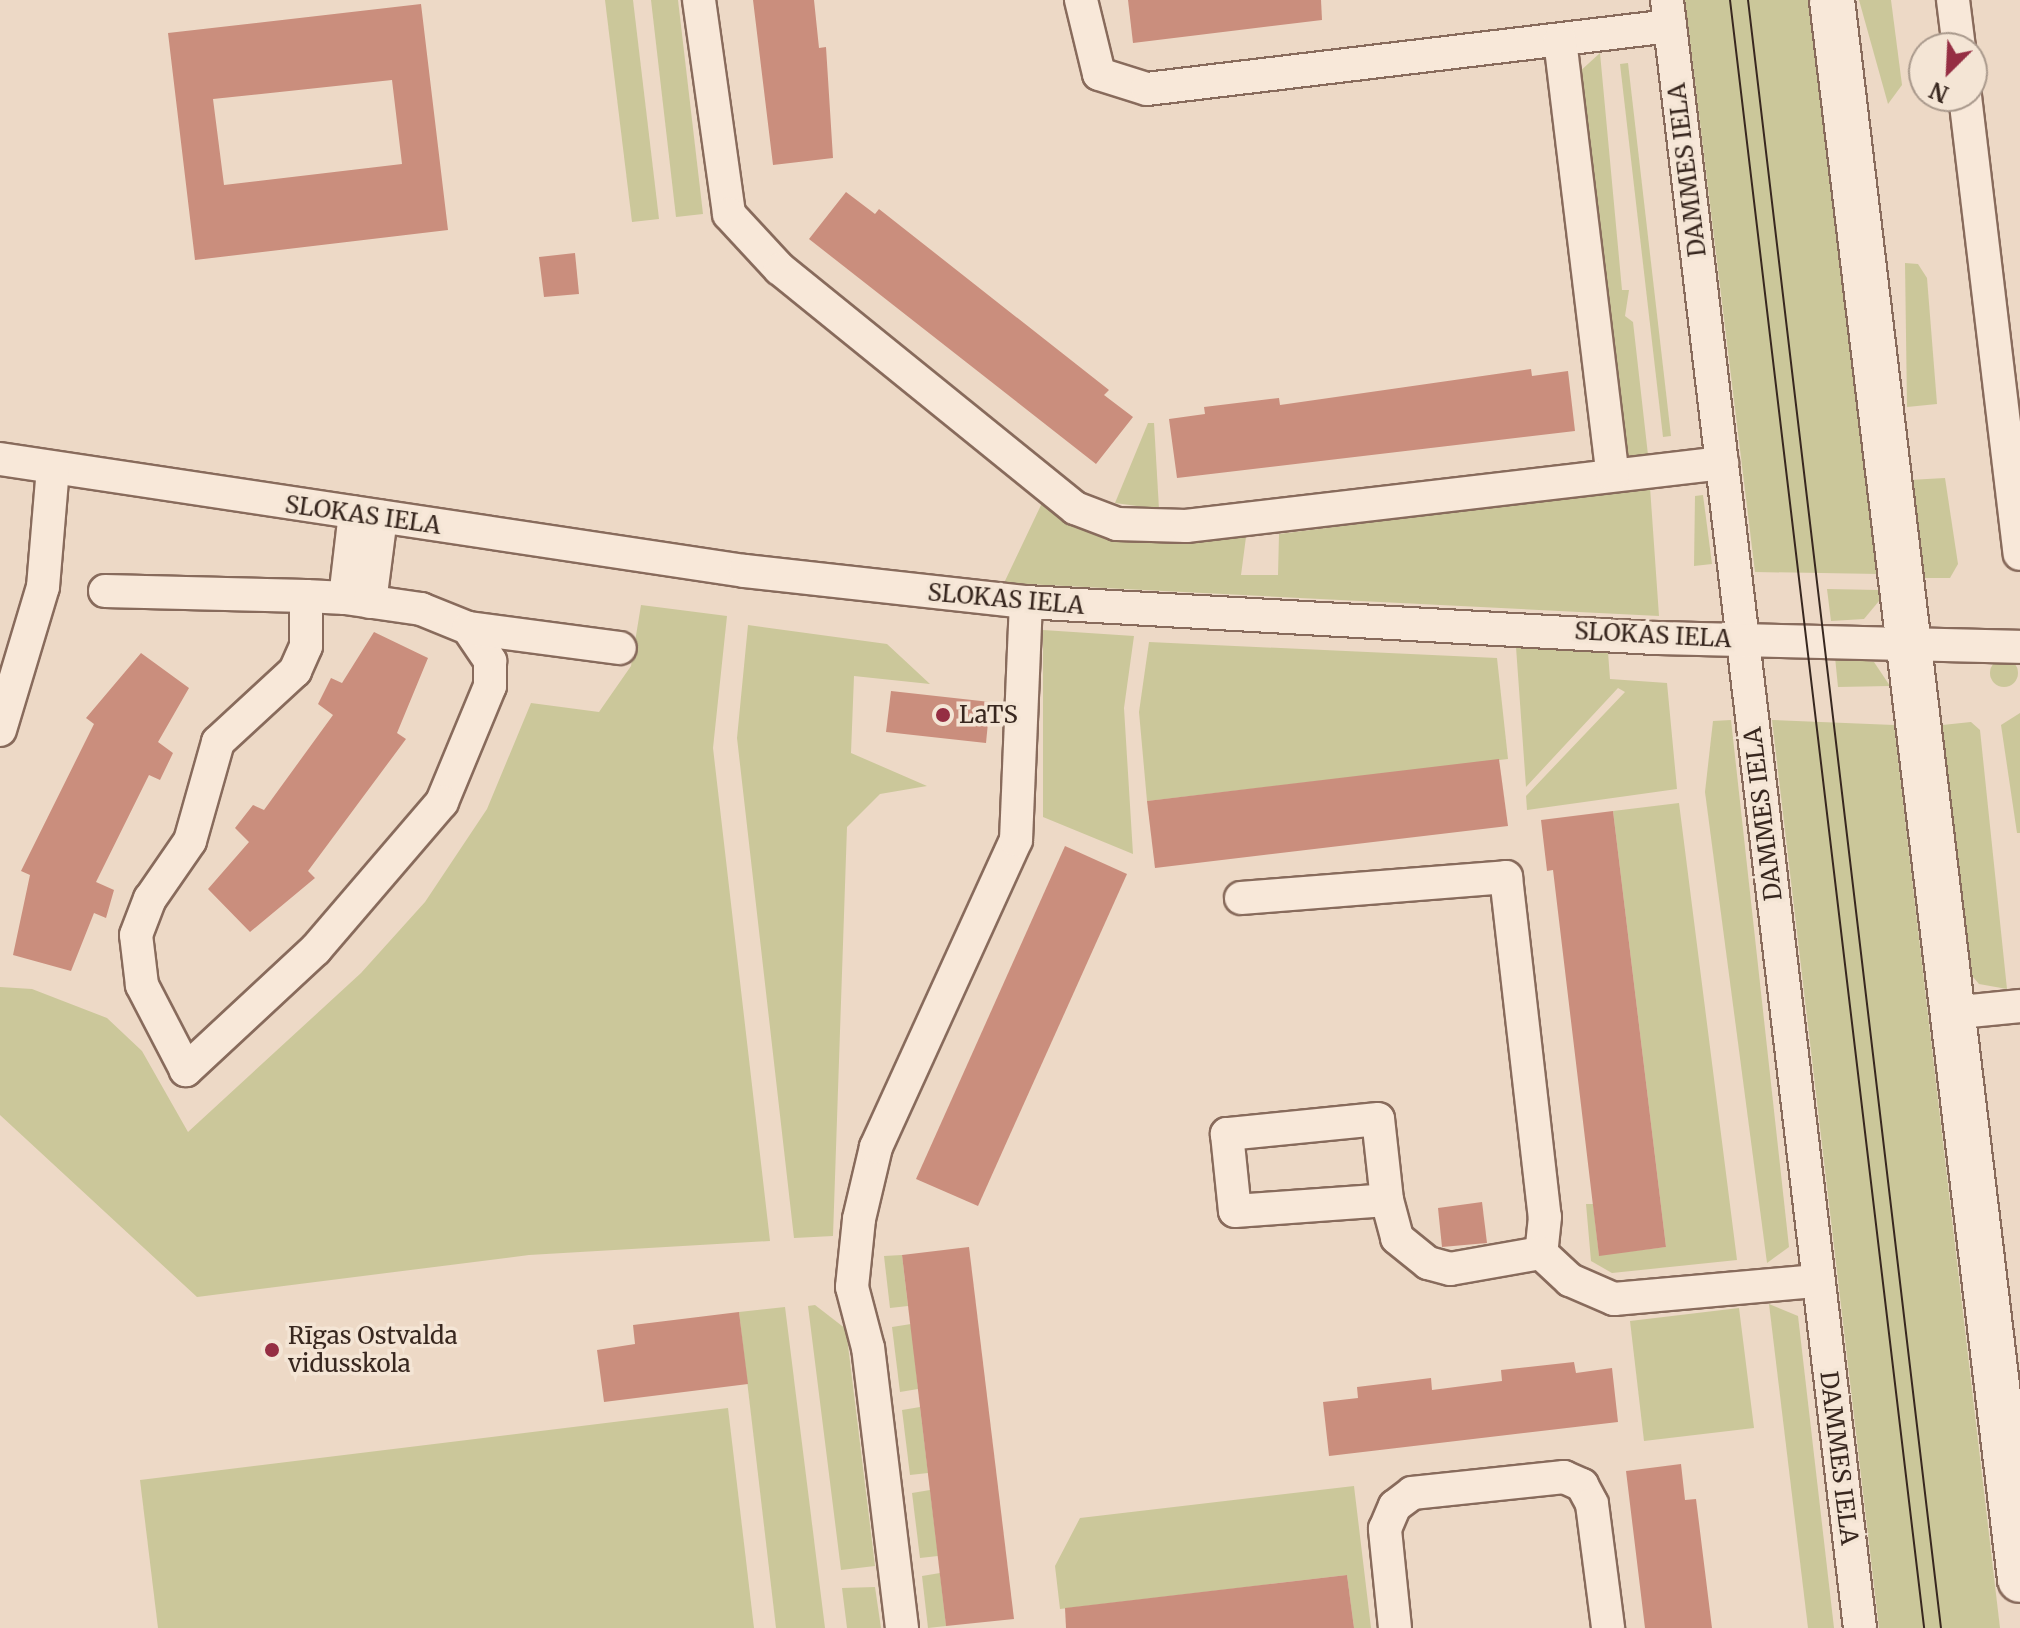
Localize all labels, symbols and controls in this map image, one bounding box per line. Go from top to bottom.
north arrow [1908,32,1988,112]
text: N [1925,76,1953,108]
street label: DAMMES IELA [1662,81,1712,259]
street label: SLOKAS IELA [283,490,443,540]
street label: SLOKAS IELA [926,578,1086,620]
street label: SLOKAS IELA [1574,617,1732,653]
place label: LaTS [959,701,1018,729]
marker: LaTS [934,706,952,724]
street label: DAMMES IELA [1738,725,1788,903]
place label: Rīgas Ostvalda vidusskola [288,1322,458,1378]
marker: Rīgas Ostvalda vidusskola [263,1341,281,1359]
street label: DAMMES IELA [1814,1369,1864,1547]

